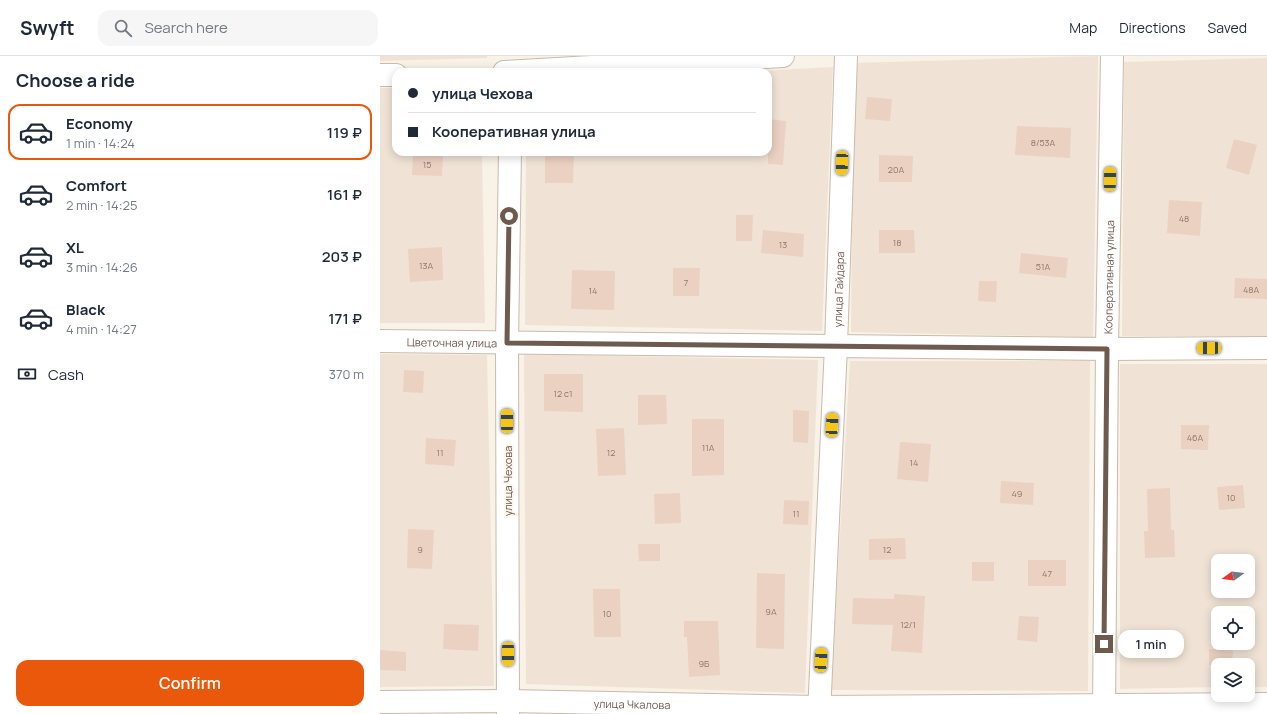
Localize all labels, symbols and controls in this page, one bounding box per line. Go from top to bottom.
search box [98,10,378,46]
text: Swyft [20,15,74,41]
icon: search [112,17,134,39]
text: Search here [144,17,228,38]
text: Map [1069,18,1097,37]
text: Directions [1119,18,1186,37]
text: Saved [1208,18,1247,37]
text: Choose a ride [16,68,135,92]
text: улица Чехова [432,83,533,104]
text: Economy [66,113,133,134]
icon: car [18,114,54,150]
text: Кооперативная улица [432,121,596,142]
text: 119 ₽ [327,122,362,143]
text: 1 min · 14:24 [66,134,135,152]
house number: 8/53А [1031,136,1056,149]
car [836,151,848,175]
house number: 15 [423,158,431,171]
house number: 20А [888,163,904,176]
car [1104,167,1116,191]
text: Comfort [66,175,127,196]
icon: car [18,176,54,212]
text: 161 ₽ [327,184,362,205]
text: 2 min · 14:25 [66,196,137,214]
route start [500,207,518,225]
house number: 48 [1179,212,1189,225]
street label: Кооперативная улица [1100,220,1117,334]
house number: 18 [893,236,901,249]
text: XL [66,237,84,258]
icon: car [18,238,54,274]
house number: 13 [779,238,787,251]
text: 203 ₽ [322,246,362,267]
street label: улица Гайдара [829,251,847,328]
text: 3 min · 14:26 [66,258,138,276]
house number: 13А [419,259,433,272]
house number: 51А [1036,260,1050,273]
house number: 7 [684,276,689,289]
house number: 48А [1243,283,1259,296]
house number: 14 [589,284,597,297]
text: Black [66,299,105,320]
icon: car [18,300,54,336]
text: 171 ₽ [328,308,362,329]
text: 4 min · 14:27 [66,320,137,338]
street label: Цветочная улица [407,334,497,350]
car [1197,342,1221,354]
icon: cash [16,363,38,385]
text: Cash [48,364,84,385]
text: 370 m [329,365,364,383]
house number: 12 с1 [554,387,572,400]
car [501,409,513,433]
car [825,413,839,437]
house number: 46А [1187,431,1204,444]
house number: 11А [702,441,715,454]
house number: 11 [436,446,444,459]
street label: улица Чехова [500,446,515,516]
house number: 12 [607,446,615,459]
house number: 14 [910,456,918,469]
house number: 49 [1012,487,1022,500]
house number: 10 [1227,491,1236,504]
house number: 11 [792,507,800,520]
house number: 9 [417,543,423,556]
house number: 12 [883,543,891,556]
north arrow [1211,554,1255,598]
map controls [1211,554,1255,702]
house number: 47 [1042,567,1052,580]
house number: 9А [765,605,777,618]
button: locate [1211,606,1255,650]
house number: 10 [603,607,612,620]
house number: 12/1 [900,618,916,631]
callout: 1 min [1118,630,1184,658]
route end [1095,635,1113,653]
text: 1 min [1136,635,1167,653]
car [502,642,514,666]
car [814,648,828,672]
house number: 9Б [698,657,710,670]
button: layers [1211,658,1255,702]
button: Confirm [16,660,364,706]
street label: улица Чкалова [593,695,671,712]

